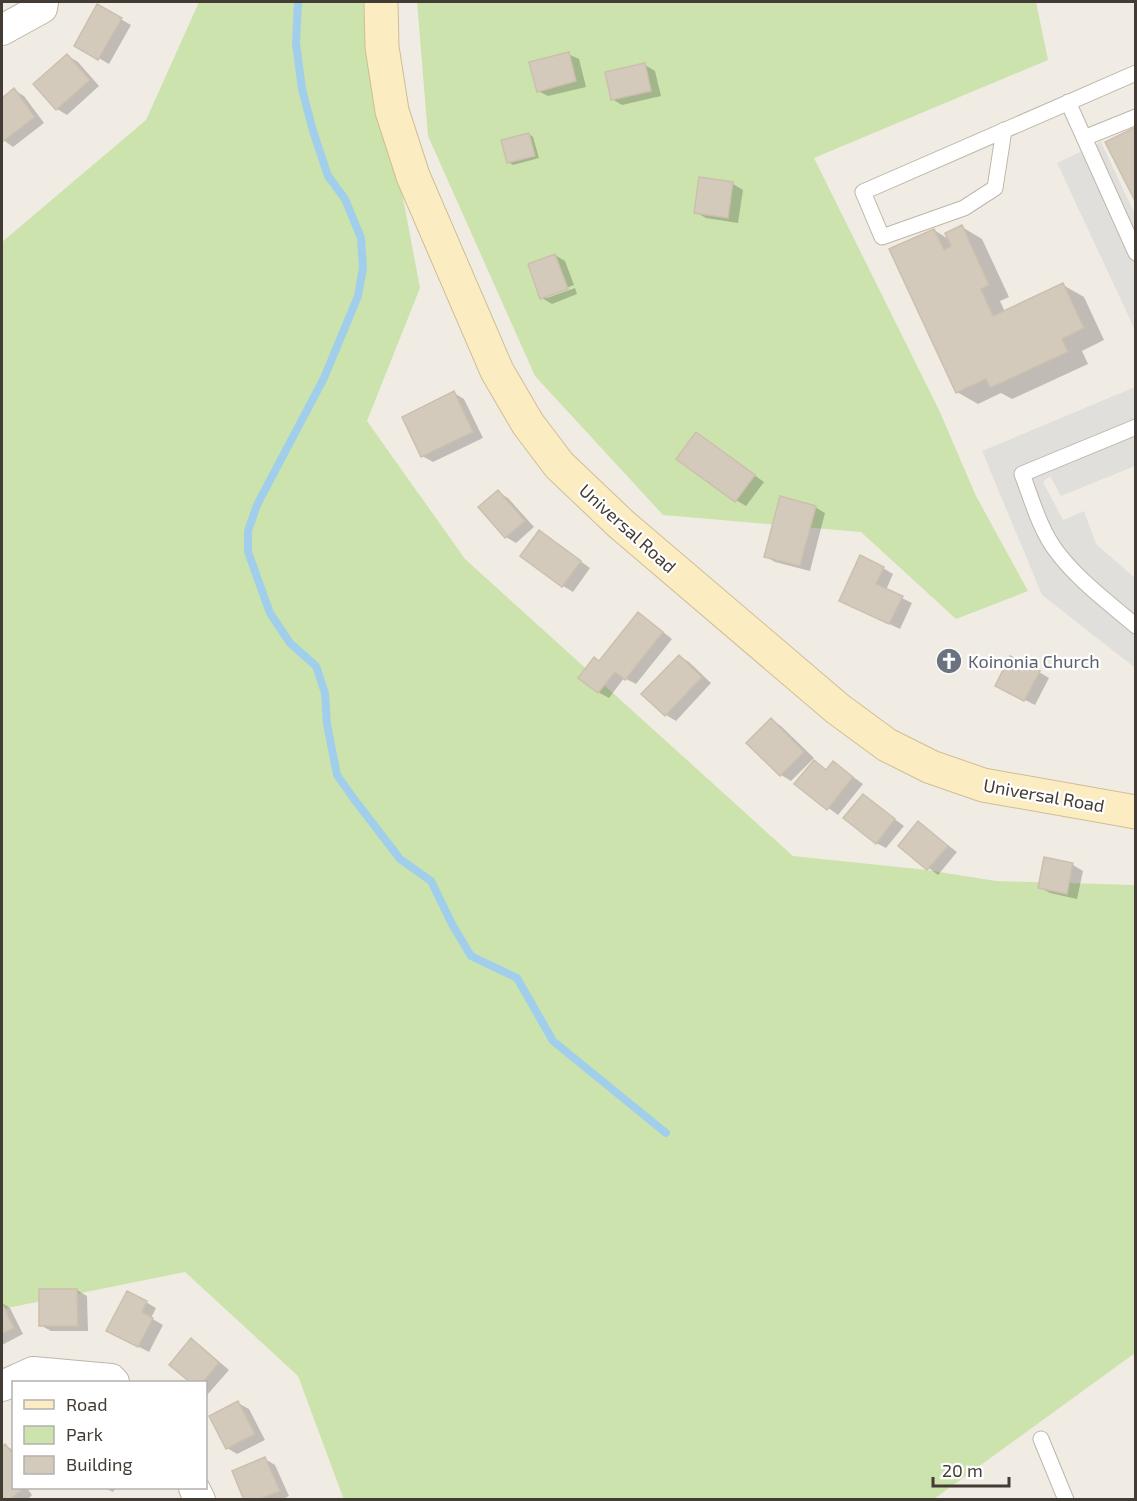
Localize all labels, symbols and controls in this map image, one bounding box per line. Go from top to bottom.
street label: Universal Road [575,479,681,577]
church icon: Koinonia Church [934,646,964,676]
place label: Koinonia Church [968,650,1100,672]
street label: Universal Road [982,774,1106,816]
legend [12,1381,207,1489]
text: Road [66,1393,107,1415]
text: Park [66,1423,103,1445]
scale bar [933,1450,1010,1488]
text: Building [66,1453,133,1475]
text: 20 m [942,1459,983,1481]

